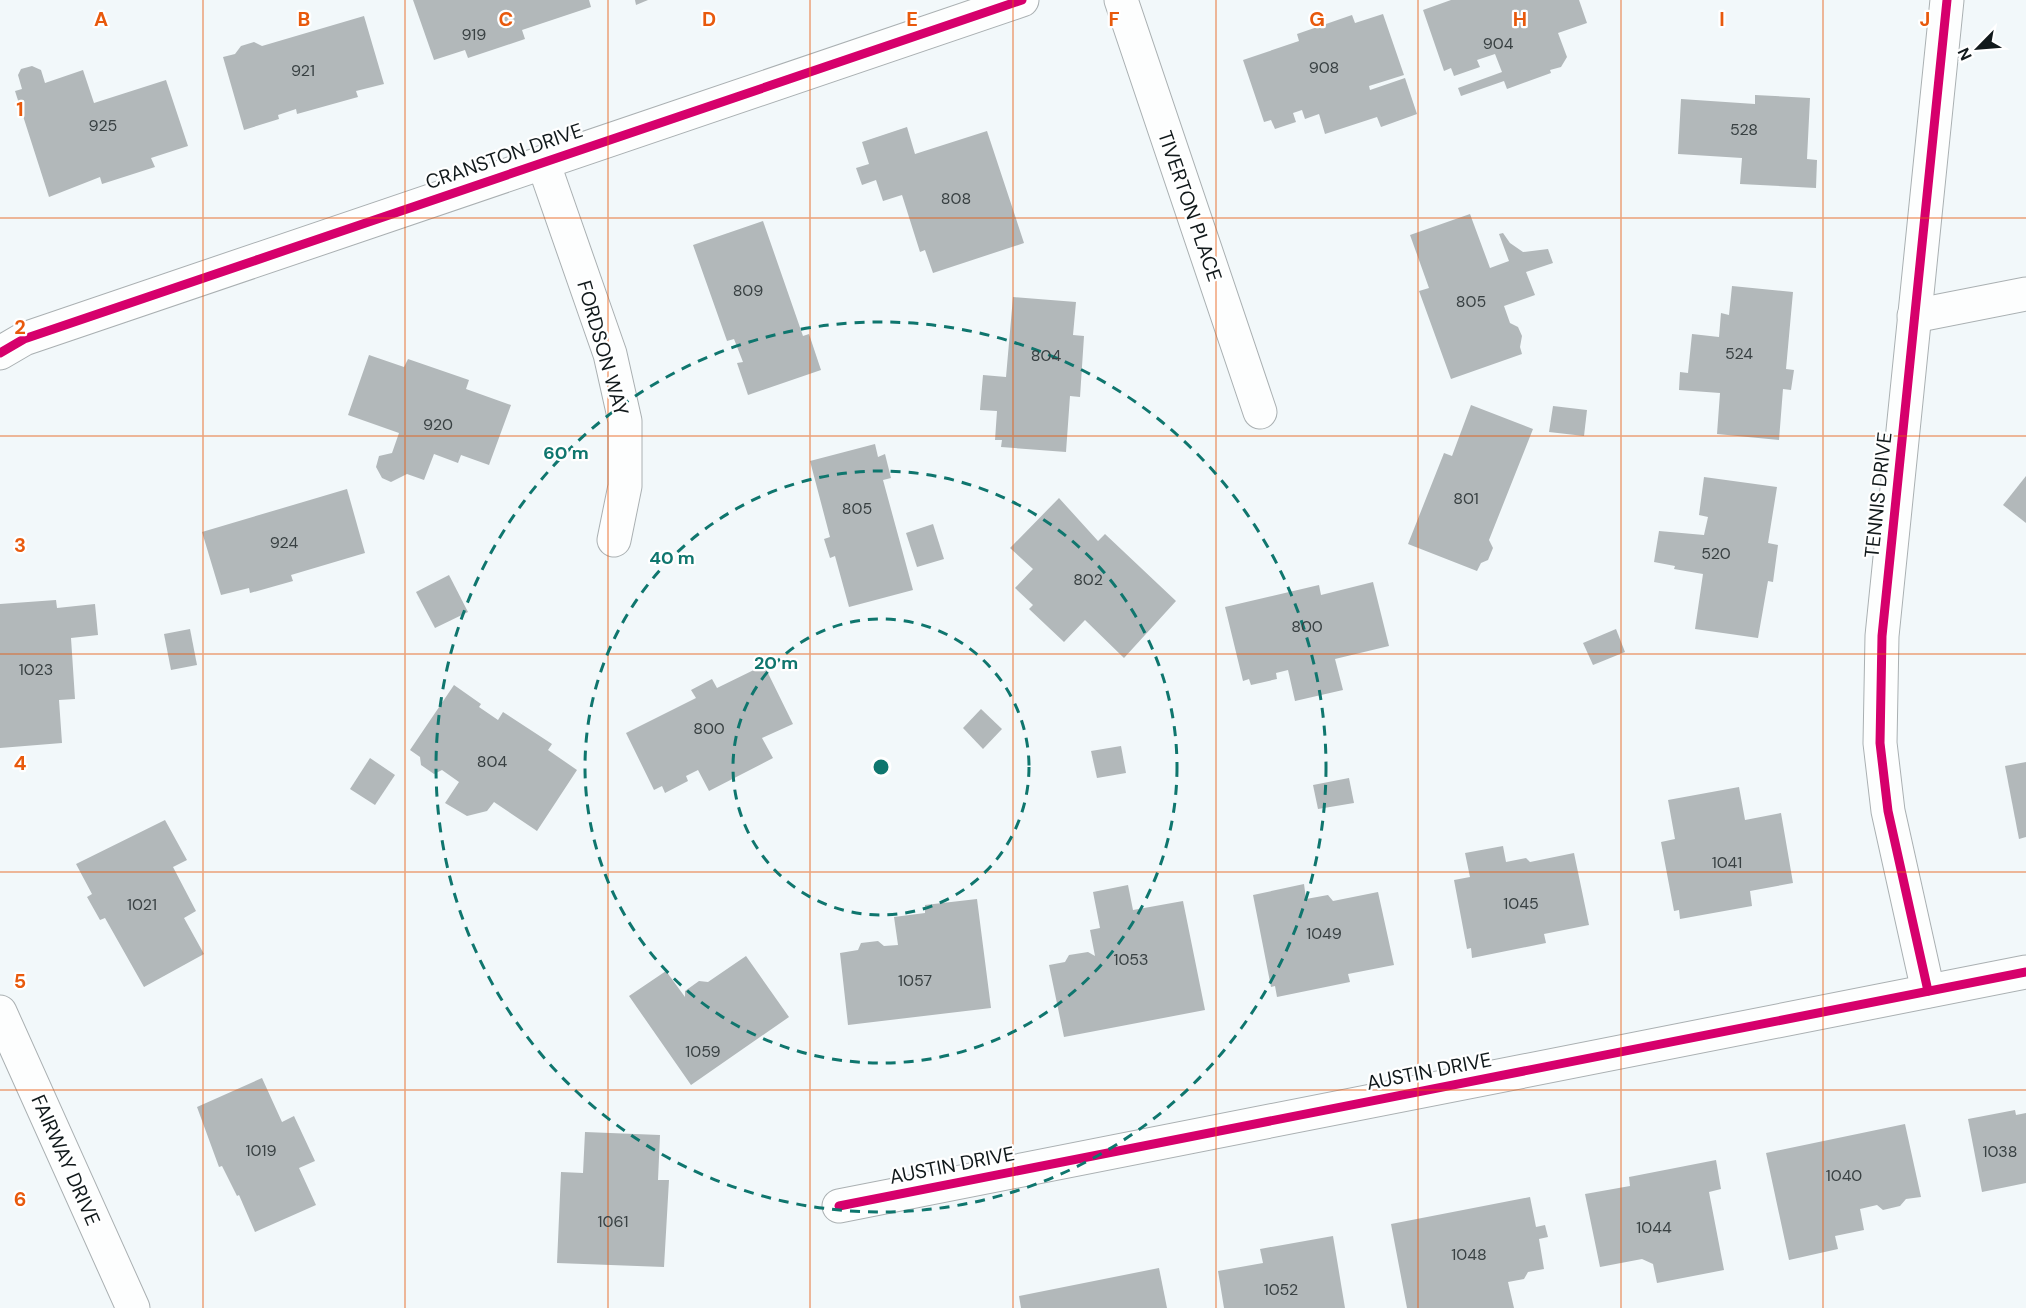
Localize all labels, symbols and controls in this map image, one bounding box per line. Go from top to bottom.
text: A [94,6,108,32]
text: B [298,6,310,32]
text: C [499,6,513,32]
text: D [702,6,716,32]
text: E [906,6,918,32]
text: F [1108,6,1120,32]
text: G [1309,6,1325,32]
text: H [1513,6,1527,32]
text: I [1719,6,1725,32]
text: J [1920,6,1930,32]
north arrow [1948,18,2008,78]
house number: 919 [462,24,486,45]
house number: 904 [1483,33,1514,54]
text: N [1953,44,1977,64]
house number: 908 [1309,57,1339,78]
house number: 921 [291,60,315,81]
text: 1 [16,96,24,122]
house number: 925 [89,115,117,136]
street label: CRANSTON DRIVE [422,117,586,195]
house number: 528 [1730,119,1758,140]
street label: TIVERTON PLACE [1152,127,1228,285]
house number: 808 [941,188,971,209]
street label: FORDSON WAY [571,277,635,419]
house number: 809 [733,280,763,301]
house number: 805 [1456,291,1486,312]
text: 2 [14,314,26,340]
house number: 524 [1725,343,1753,364]
house number: 804 [1031,345,1061,366]
house number: 920 [423,414,453,435]
street label: TENNIS DRIVE [1858,431,1898,559]
text: 60 m [543,441,589,465]
house number: 801 [1453,488,1479,509]
house number: 805 [842,498,872,519]
text: 3 [14,532,26,558]
house number: 924 [270,532,299,553]
house number: 520 [1701,543,1731,564]
text: 40 m [649,546,695,570]
house number: 802 [1073,569,1103,590]
house number: 800 [1291,616,1323,637]
text: 20 m [754,651,798,675]
house number: 1023 [19,659,53,680]
house number: 800 [693,718,725,739]
text: 4 [14,750,27,776]
house number: 804 [477,751,507,772]
centre of rings [871,757,891,777]
house number: 1041 [1712,852,1742,873]
house number: 1045 [1503,893,1539,914]
house number: 1021 [127,894,157,915]
house number: 1049 [1306,923,1342,944]
house number: 1053 [1113,949,1149,970]
text: 5 [14,968,26,994]
house number: 1057 [898,970,932,991]
house number: 1059 [685,1041,721,1062]
street label: AUSTIN DRIVE [1364,1046,1494,1096]
street label: FAIRWAY DRIVE [26,1091,106,1229]
house number: 1019 [246,1140,276,1161]
street label: AUSTIN DRIVE [887,1140,1017,1190]
house number: 1038 [1982,1141,2018,1162]
house number: 1040 [1826,1165,1862,1186]
text: 6 [14,1186,26,1212]
house number: 1061 [598,1211,628,1232]
house number: 1044 [1636,1217,1672,1238]
house number: 1048 [1451,1244,1487,1265]
house number: 1052 [1264,1279,1298,1300]

